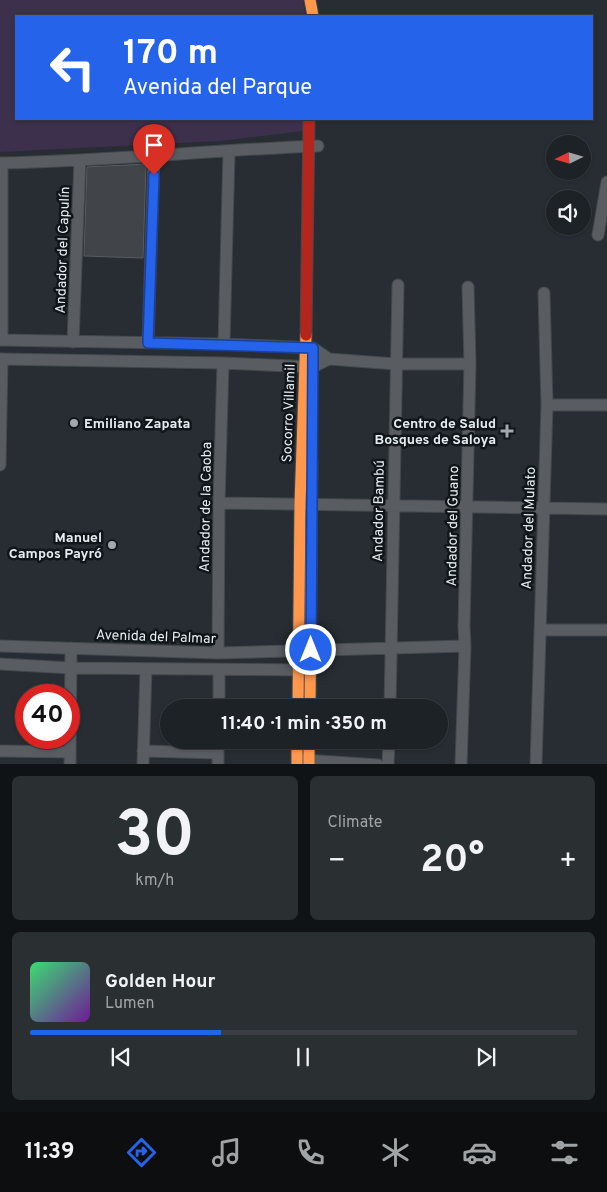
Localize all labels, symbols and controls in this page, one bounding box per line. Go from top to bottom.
text: 170 m [123,32,218,76]
icon: left [40,35,105,100]
text: Avenida del Parque [123,75,312,102]
pin [133,124,175,175]
icon: arrive [140,131,168,159]
north arrow [546,135,591,180]
map controls [546,135,591,235]
street label: Andador del Capulín [53,186,74,314]
button: sound [546,190,591,235]
street label: Socorro Villamil [279,363,300,463]
place label: Emiliano Zapata [84,416,190,433]
place label: Centro de Salud Bosques de Saloya [374,416,496,449]
marker: Emiliano Zapata [68,417,80,429]
marker: Centro de Salud Bosques de Saloya [500,424,514,438]
street label: Andador de la Caoba [197,442,216,572]
street label: Andador Bambú [370,460,389,562]
street label: Andador del Guano [444,465,463,587]
street label: Andador del Mulato [519,466,540,590]
place label: Manuel Campos Payró [9,530,102,563]
marker: Manuel Campos Payró [106,539,118,551]
position arrow [284,623,336,675]
street label: Avenida del Palmar [95,627,217,648]
speed limit sign: 40 [15,684,80,749]
text: 11:40 · 1 min · 350 m [221,712,387,736]
text: 30 [114,797,195,879]
text: Climate [328,813,382,833]
text: 20° [420,837,484,886]
text: − [328,844,346,880]
text: + [559,844,577,880]
text: km/h [135,871,174,891]
text: Golden Hour [105,970,216,994]
text: Lumen [105,994,155,1014]
icon: previous [107,1043,135,1071]
icon: pause [289,1043,317,1071]
icon: next [472,1043,500,1071]
icon: directions [124,1135,159,1170]
icon: music [209,1135,244,1170]
icon: phone [293,1135,328,1170]
icon: climate [378,1135,413,1170]
icon: car [462,1135,497,1170]
icon: filters [547,1135,582,1170]
text: 11:39 [25,1139,74,1166]

